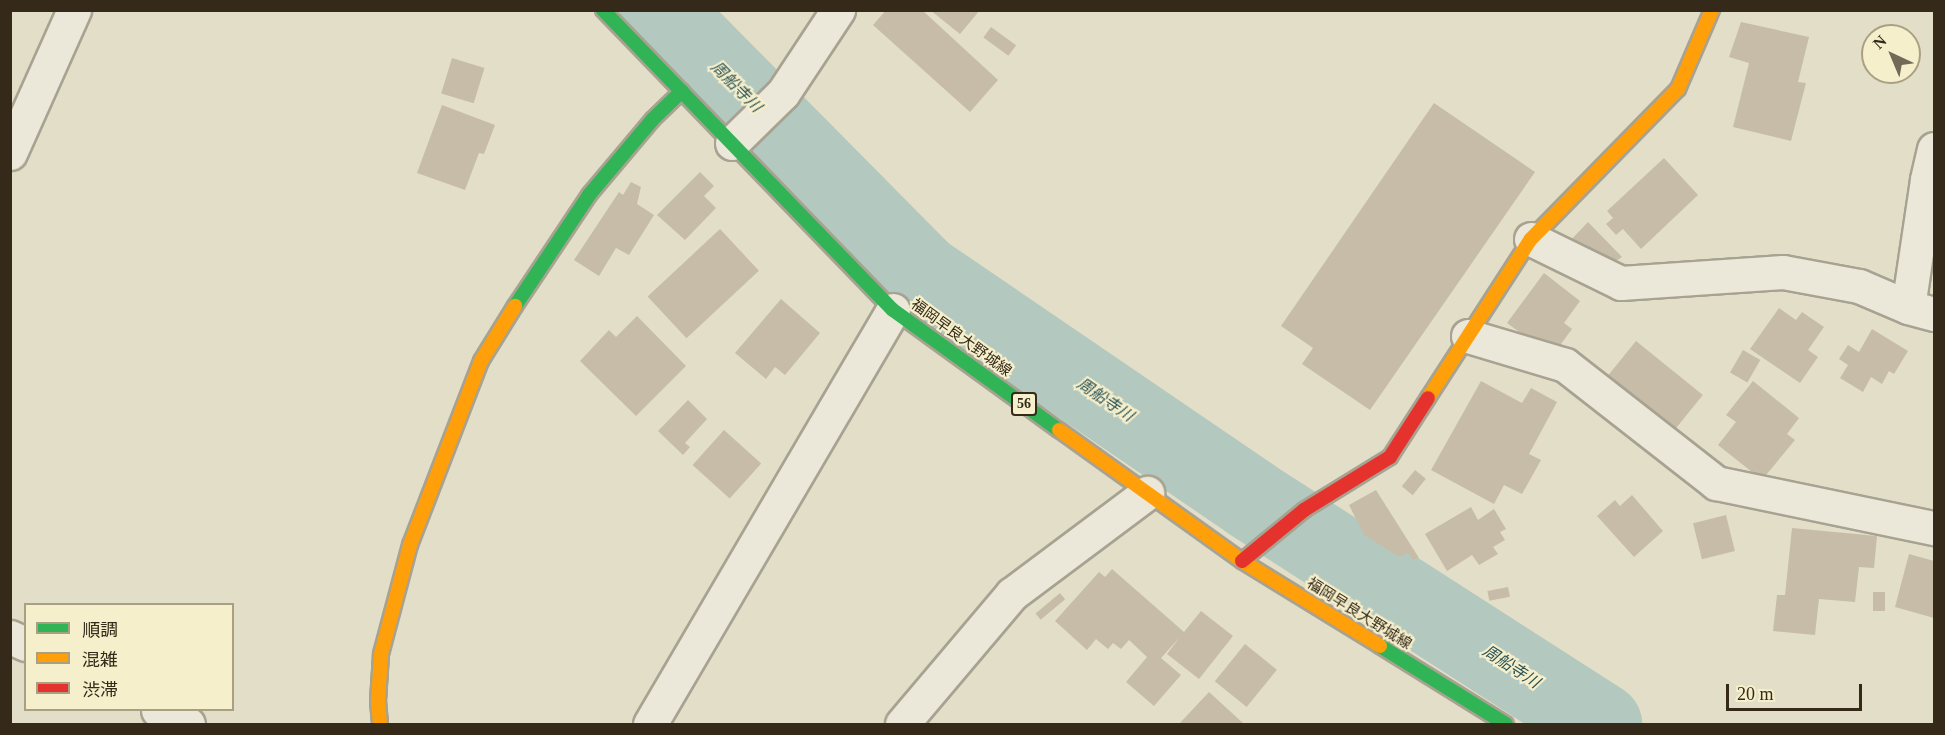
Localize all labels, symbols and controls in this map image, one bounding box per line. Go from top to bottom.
north arrow [1861,24,1921,84]
text: N [1869,32,1890,52]
water label: 周船寺川 [707,58,765,116]
street label: 福岡早良大野城線 [907,295,1015,381]
water label: 周船寺川 [1073,374,1137,426]
road number: 56 [1010,393,1038,415]
street label: 福岡早良大野城線 [1303,575,1415,653]
legend [24,603,234,711]
text: 順調 [82,620,118,640]
water label: 周船寺川 [1479,642,1543,692]
text: 混雑 [82,650,118,670]
scale bar [1729,672,1866,710]
text: 渋滞 [82,680,118,700]
text: 20 m [1737,684,1774,704]

